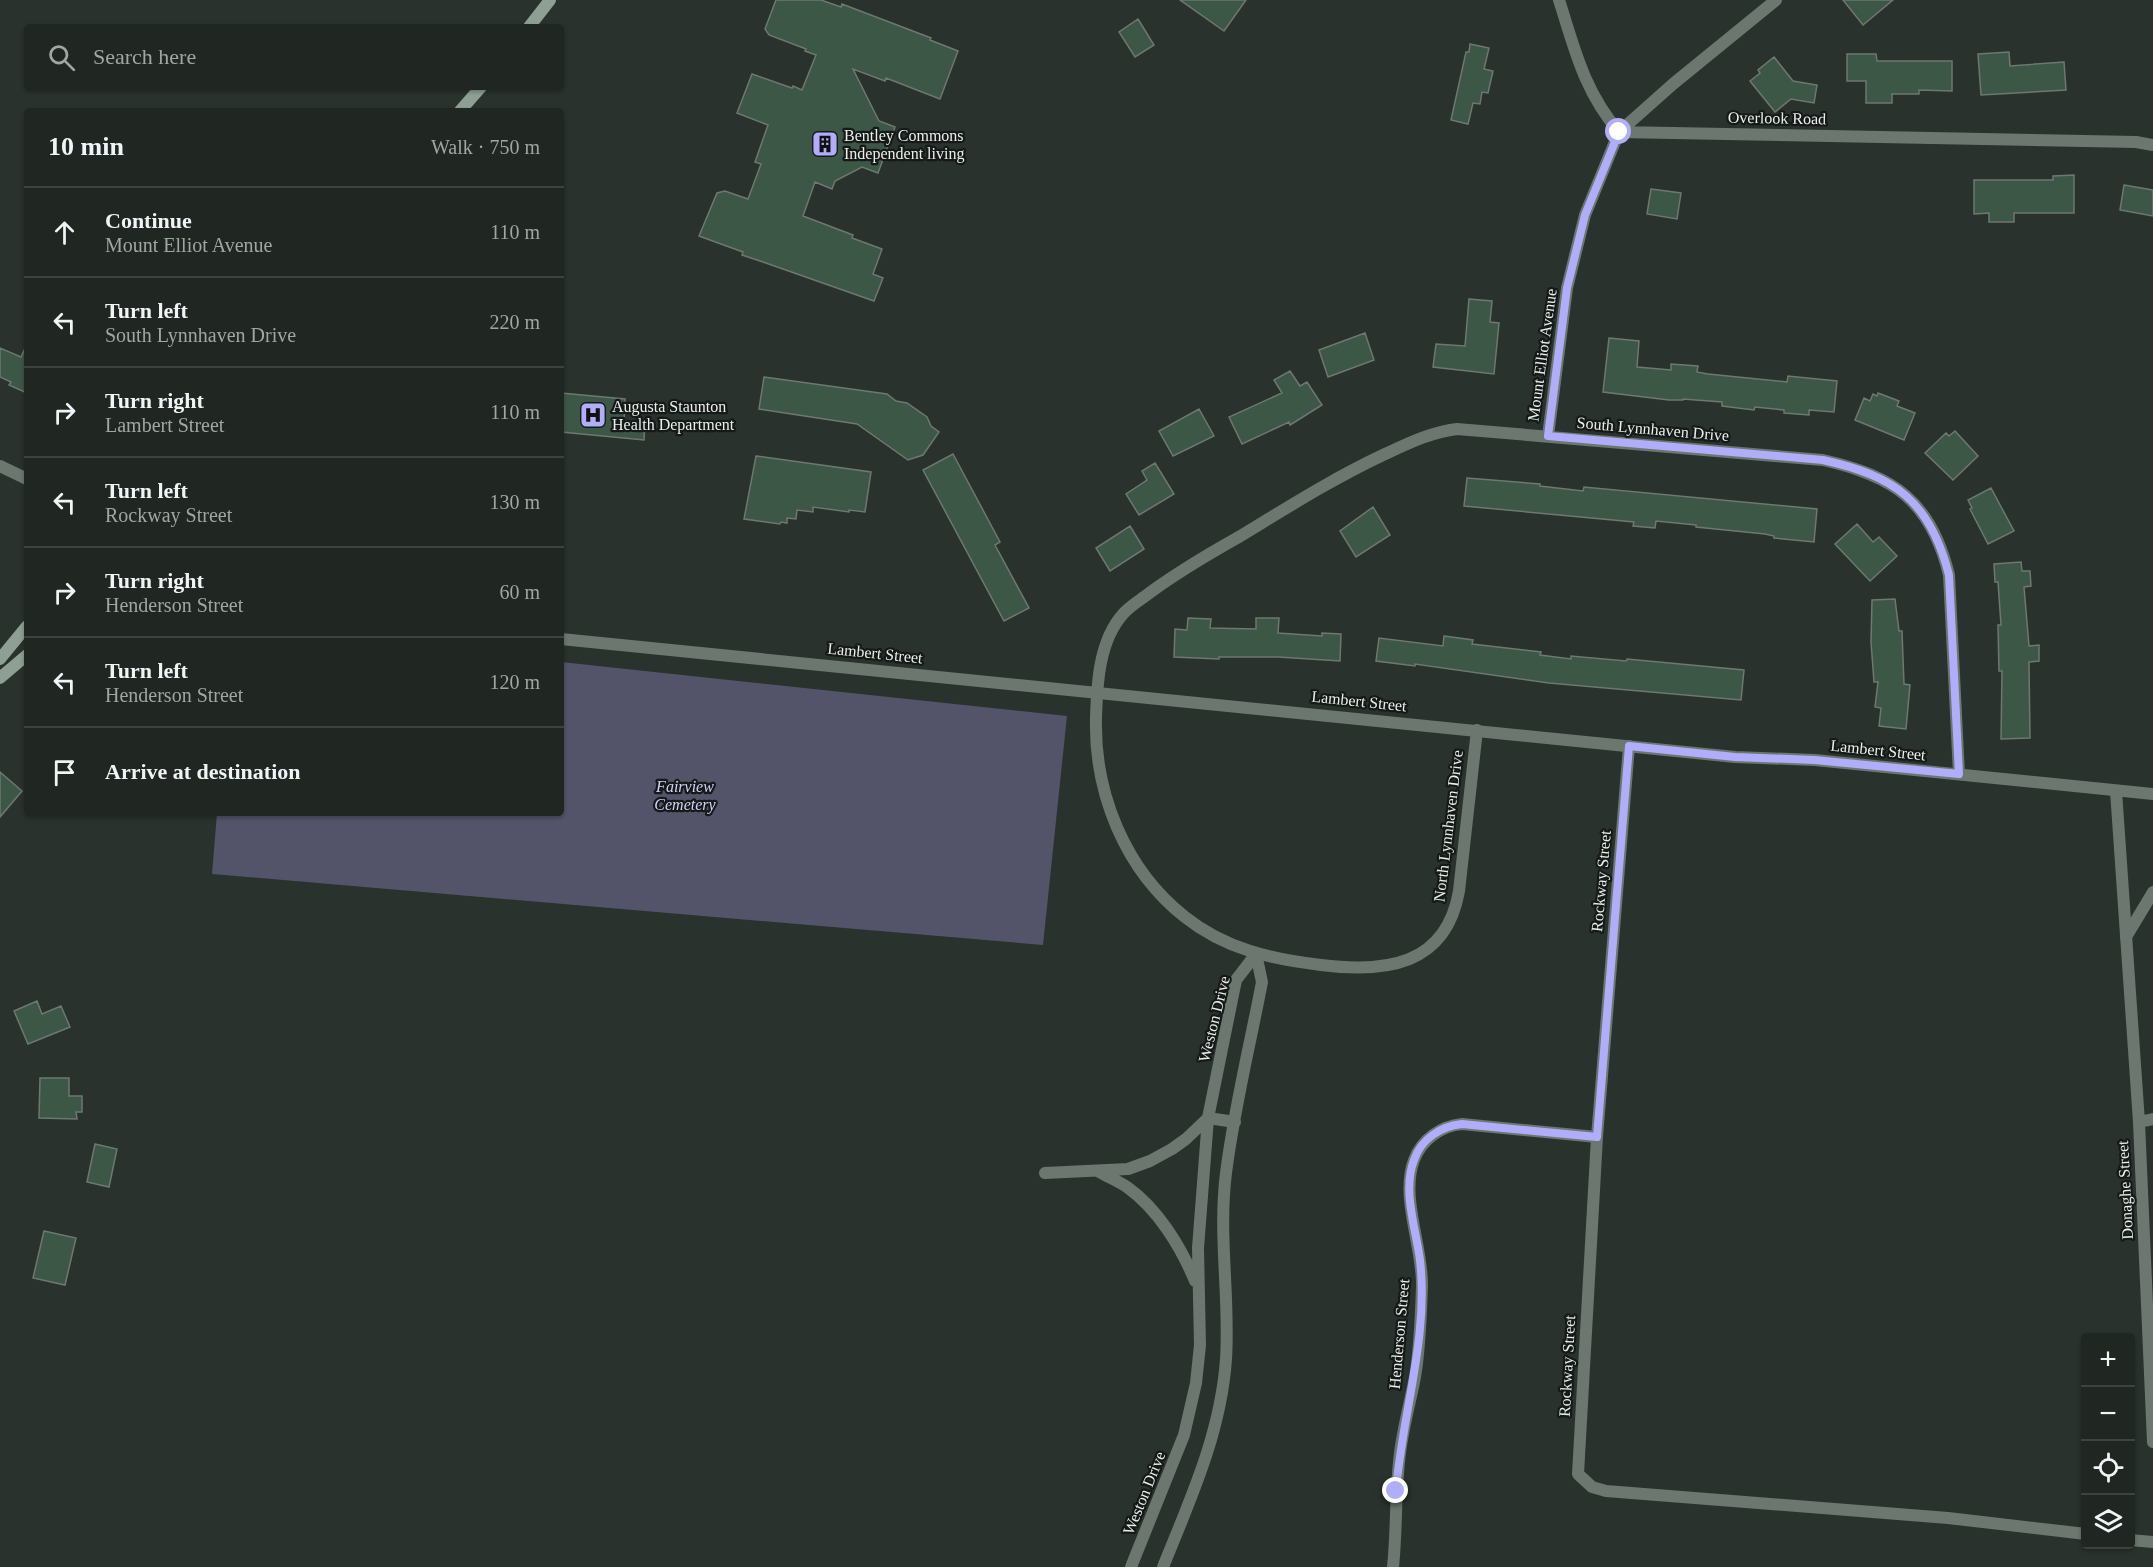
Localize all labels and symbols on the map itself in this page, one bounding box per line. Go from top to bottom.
street label: Overlook Road [1728,109,1826,127]
route start [1605,118,1631,144]
place label: Bentley Commons Independent living [844,127,964,163]
building icon: Bentley Commons Independent living [810,129,840,159]
street label: Mount Elliot Avenue [1524,288,1560,422]
place label: Augusta Staunton Health Department [612,398,735,434]
hospital icon: Augusta Staunton Health Department [578,400,608,430]
street label: South Lynnhaven Drive [1576,414,1730,445]
street label: Lambert Street [827,640,924,667]
street label: Lambert Street [1311,688,1408,715]
street label: Lambert Street [1830,737,1927,764]
street label: North Lynnhaven Drive [1430,749,1467,903]
park label: Fairview Cemetery [654,778,717,814]
street label: Rockway Street [1588,829,1615,933]
street label: Weston Drive [1195,974,1233,1064]
street label: Donaghe Street [2114,1139,2137,1240]
street label: Henderson Street [1386,1278,1412,1390]
street label: Rockway Street [1556,1314,1579,1417]
street label: Weston Drive [1120,1449,1168,1537]
route end [1382,1477,1408,1503]

